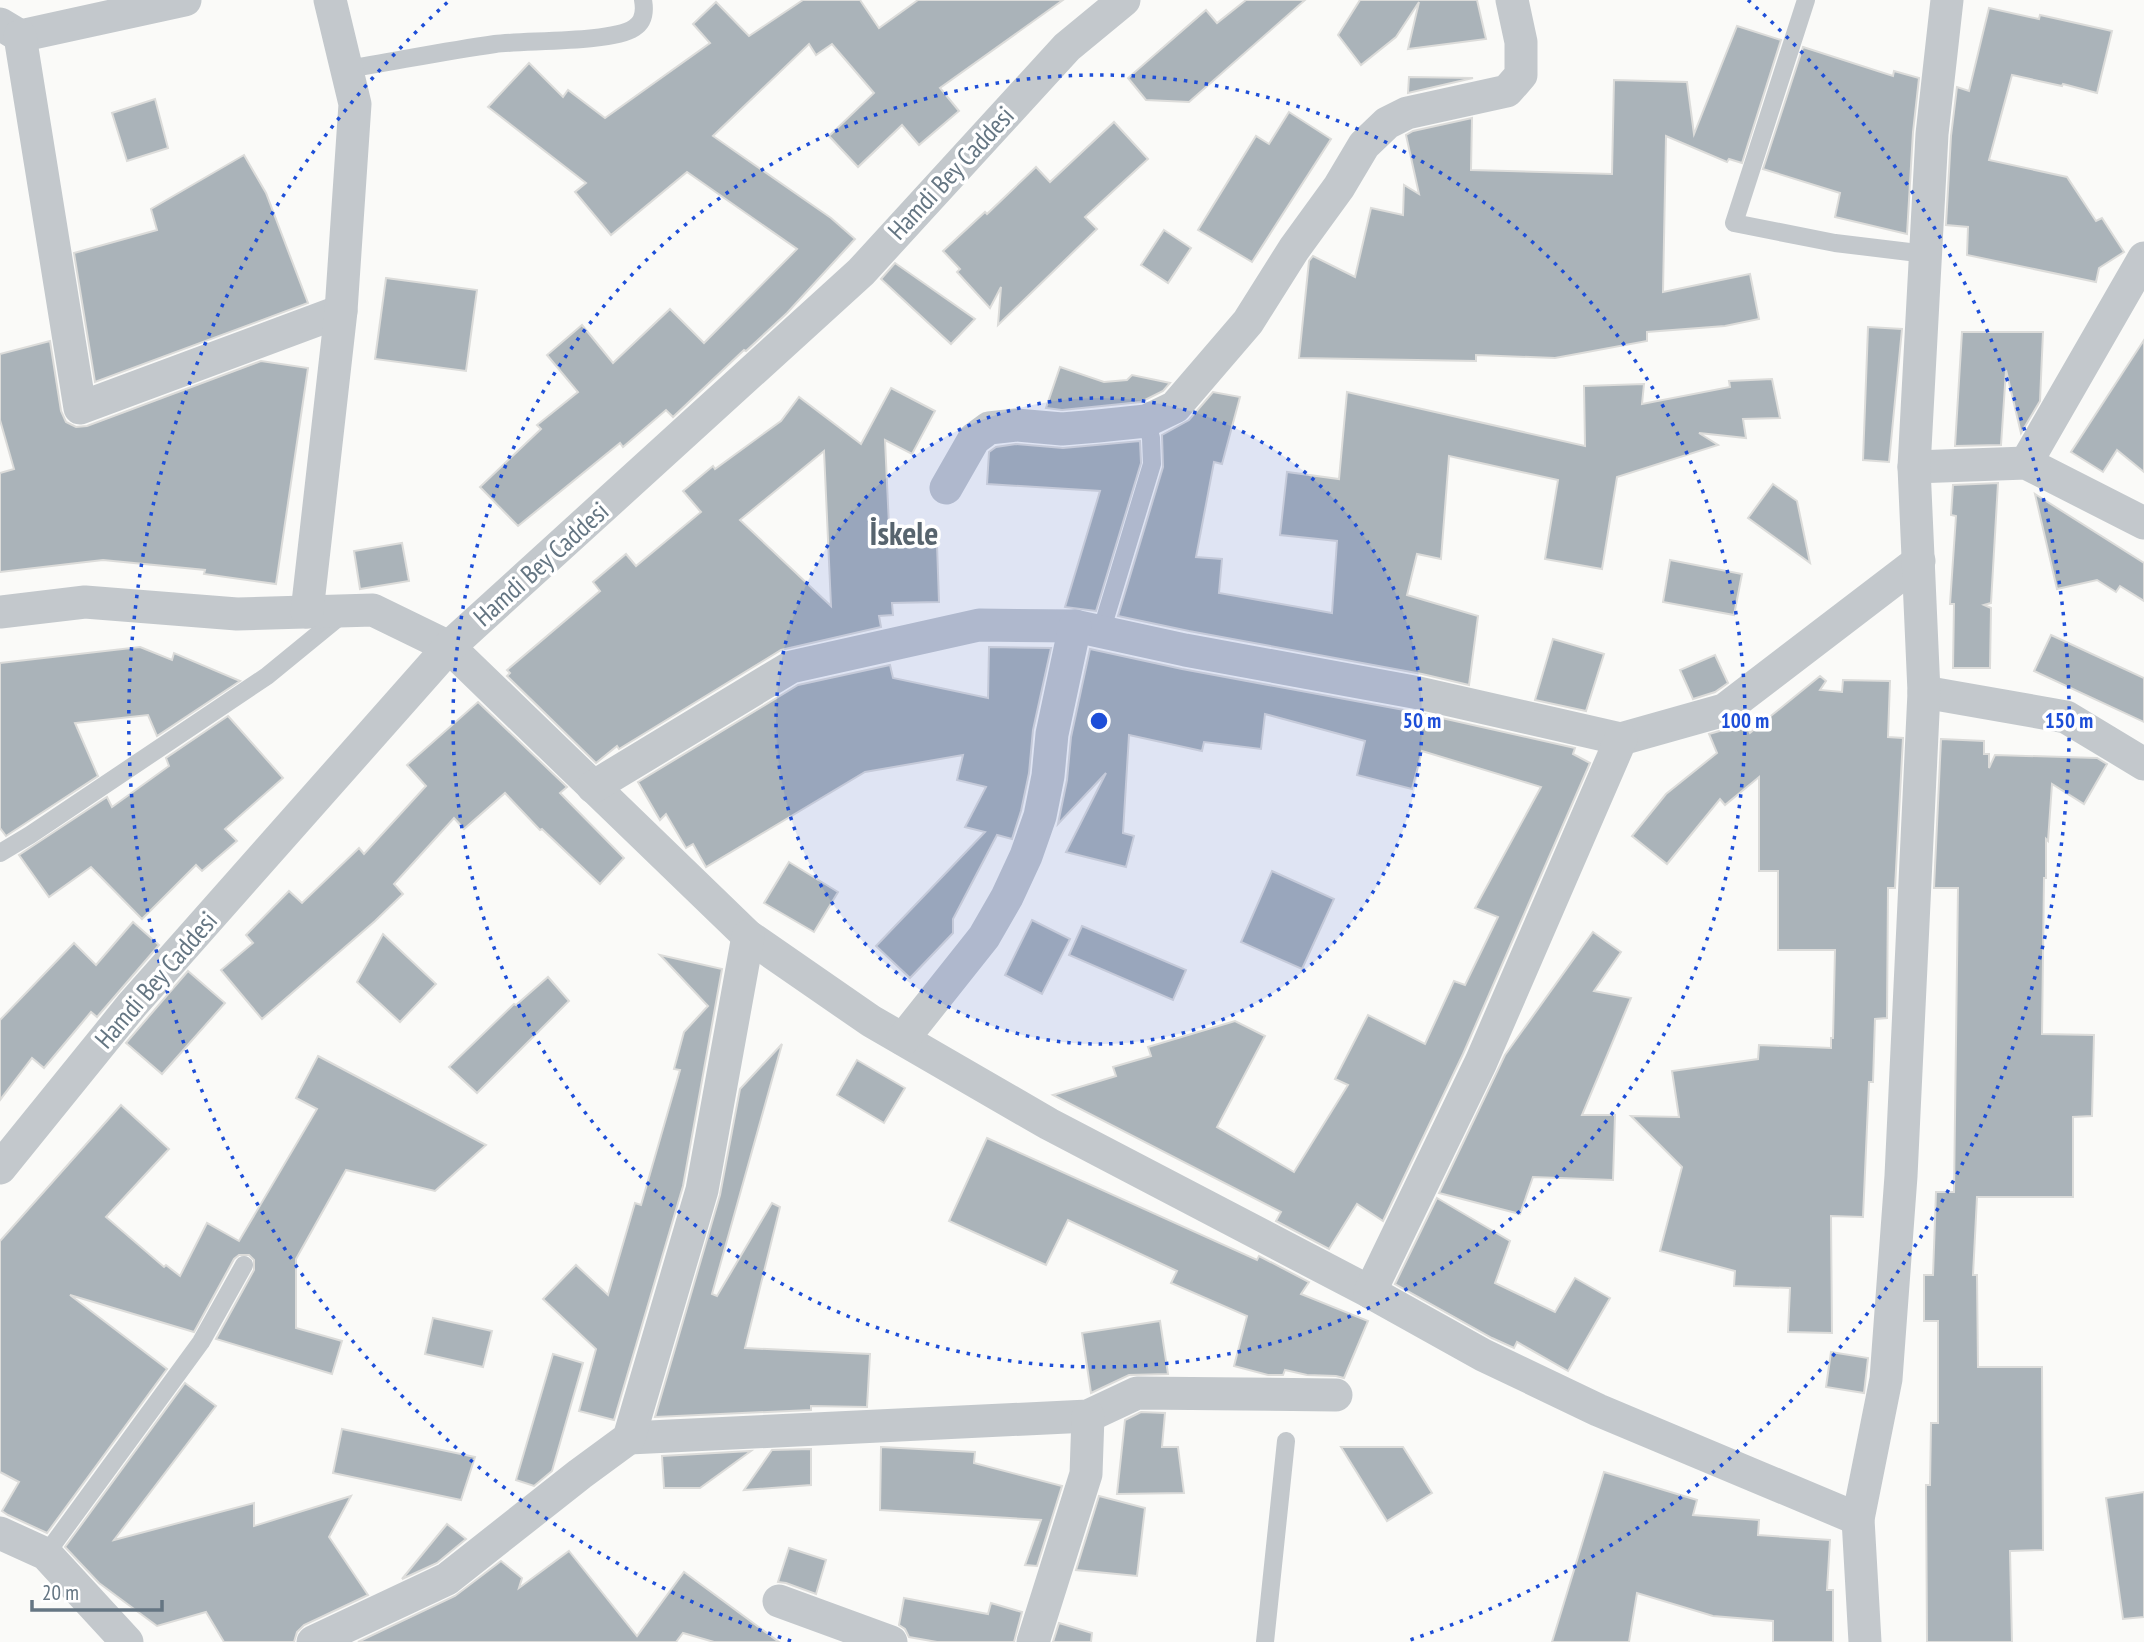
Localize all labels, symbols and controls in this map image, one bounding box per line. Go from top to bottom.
street label: Hamdi Bey Caddesi [880,99,1021,246]
street label: Hamdi Bey Caddesi [466,494,615,633]
district label: İskele [870,511,938,554]
text: 50 m [1403,707,1441,734]
text: 100 m [1721,707,1769,734]
text: 150 m [2045,707,2093,734]
centre of rings [1087,709,1111,733]
street label: Hamdi Bey Caddesi [87,905,224,1055]
scale bar [32,1568,161,1612]
text: 20 m [42,1579,79,1606]

